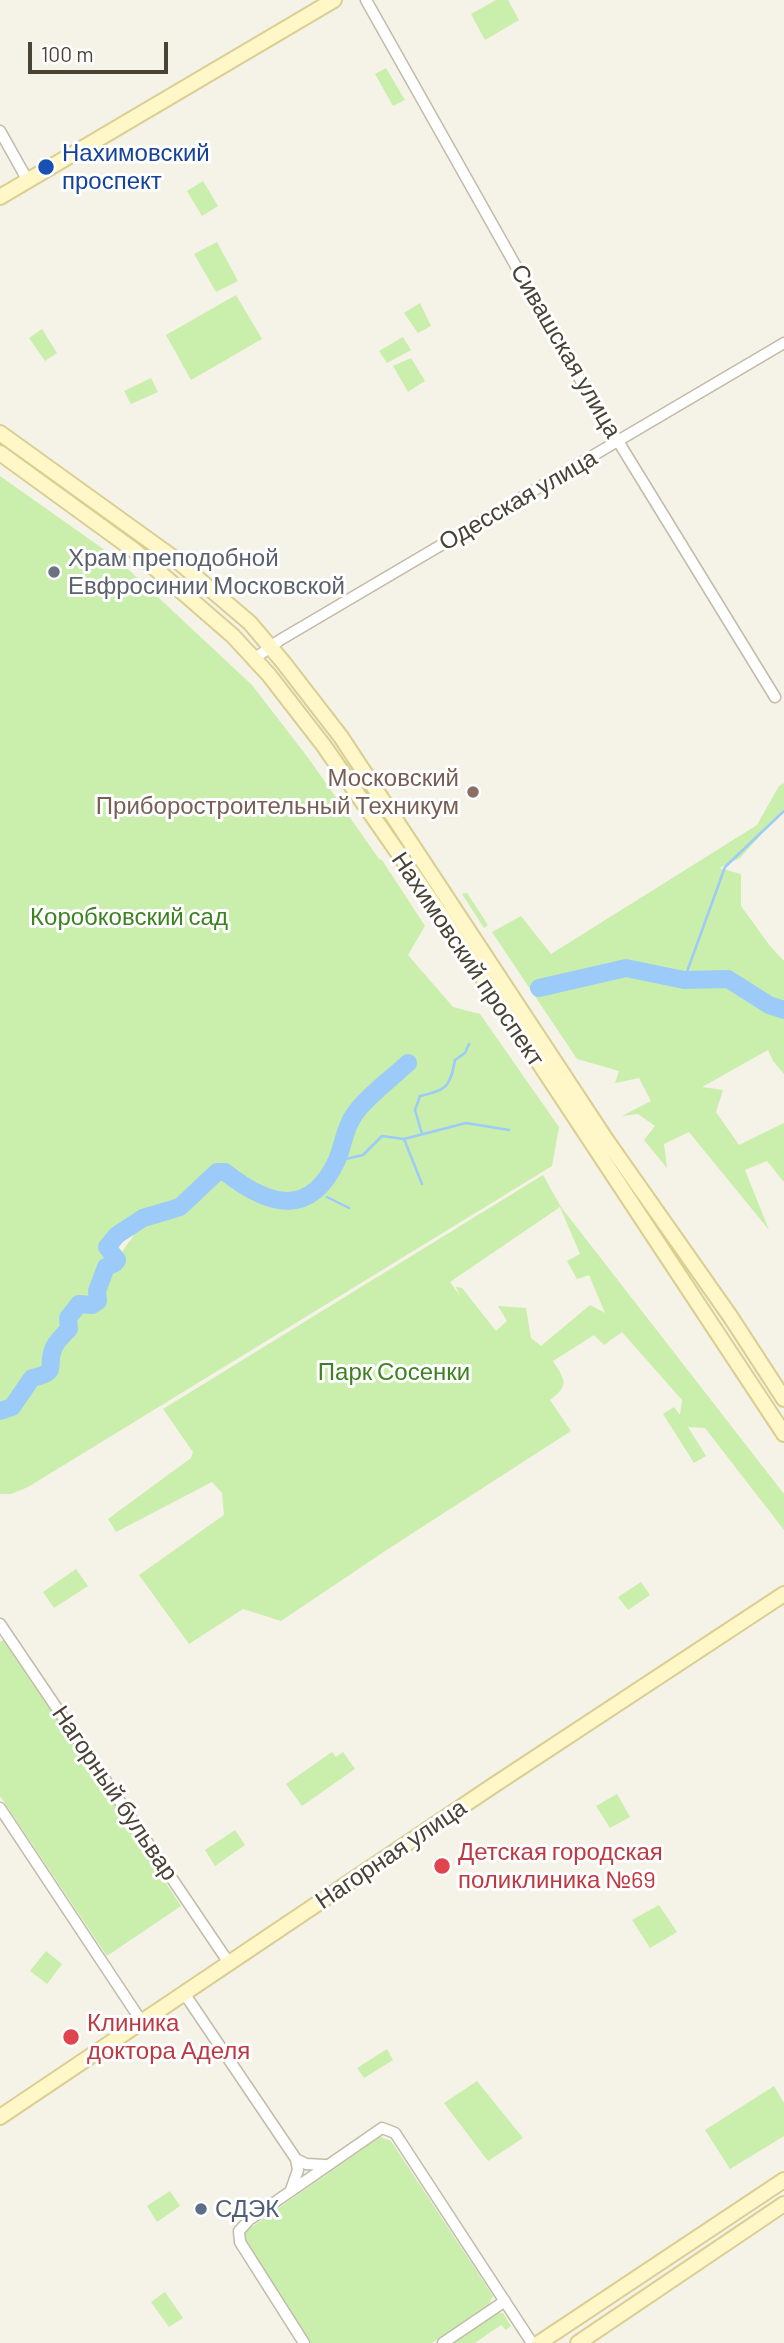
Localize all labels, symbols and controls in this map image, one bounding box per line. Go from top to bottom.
scale bar [32,28,172,72]
text: 100 m [41,41,94,66]
place label: Нахимовский проспект [62,139,210,195]
marker: Нахимовский проспект [36,157,56,177]
street label: Сивашская улица [505,259,627,443]
street label: Одесская улица [434,443,602,557]
place label: Храм преподобной Евфросинии Московской [68,544,345,600]
marker: Храм преподобной Евфросинии Московской [46,564,62,580]
place label: Московский Приборостроительный Техникум [96,764,459,820]
marker: Московский Приборостроительный Техникум [465,784,481,800]
street label: Нахимовский проспект [386,846,550,1072]
park label: Коробковский сад [30,903,228,931]
park label: Парк Сосенки [318,1358,470,1386]
street label: Нагорный бульвар [46,1700,184,1886]
street label: Нагорная улица [310,1793,472,1915]
place label: Детская городская поликлиника №69 [458,1838,663,1894]
marker: Детская городская поликлиника №69 [432,1856,452,1876]
place label: Клиника доктора Аделя [87,2009,250,2065]
marker: Клиника доктора Аделя [61,2027,81,2047]
place label: СДЭК [215,2195,279,2223]
marker: СДЭК [193,2201,209,2217]

